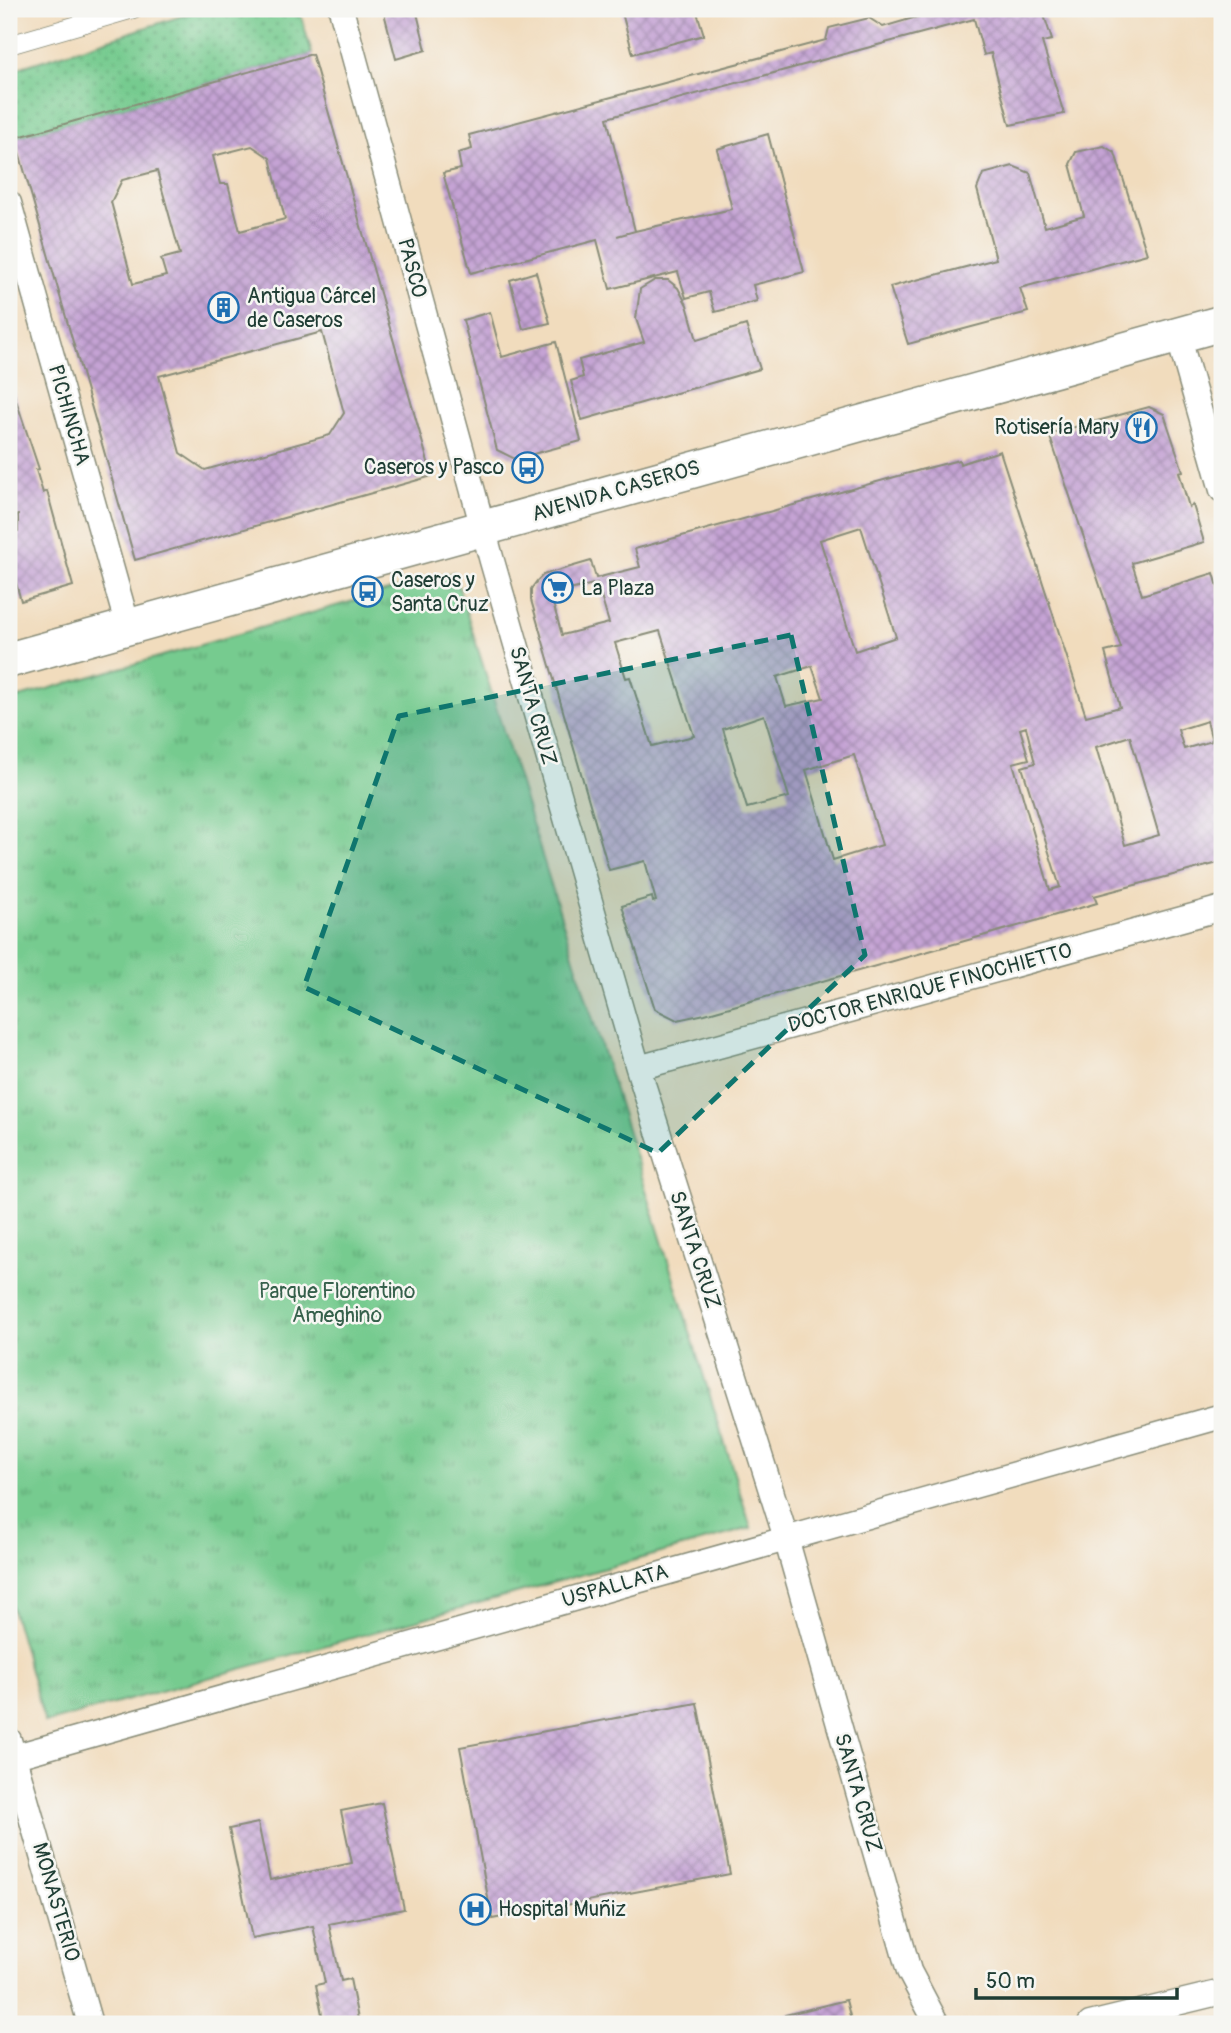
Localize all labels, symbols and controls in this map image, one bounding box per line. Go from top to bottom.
street label: PASCO [391,235,433,301]
place label: Antigua Cárcel de Caseros [247,283,376,334]
building icon: Antigua Cárcel de Caseros [207,291,241,325]
street label: PICHINCHA [42,361,96,469]
restaurant icon: Rotisería Mary [1125,410,1159,444]
place label: Rotisería Mary [995,414,1119,441]
bus stop icon: Caseros y Pasco [510,450,544,484]
place label: Caseros y Pasco [364,454,504,481]
street label: AVENIDA CASEROS [529,454,703,528]
place label: Caseros y Santa Cruz [391,567,489,618]
supermarket icon: La Plaza [541,571,575,605]
bus stop icon: Caseros y Santa Cruz [351,575,385,609]
place label: La Plaza [581,575,654,602]
street label: SANTA CRUZ [503,643,563,769]
street label: DOCTOR ENRIQUE FINOCHIETTO [785,937,1075,1039]
street label: SANTA CRUZ [663,1188,727,1312]
park label: Parque Florentino Ameghino [259,1278,415,1329]
street label: USPALLATA [559,1558,671,1614]
street label: SANTA CRUZ [828,1730,888,1856]
street label: MONASTERIO [26,1839,86,1965]
hospital icon: Hospital Muñiz [458,1892,492,1926]
place label: Hospital Muñiz [498,1896,626,1923]
scale bar [976,1956,1177,2000]
text: 50 m [986,1968,1035,1995]

